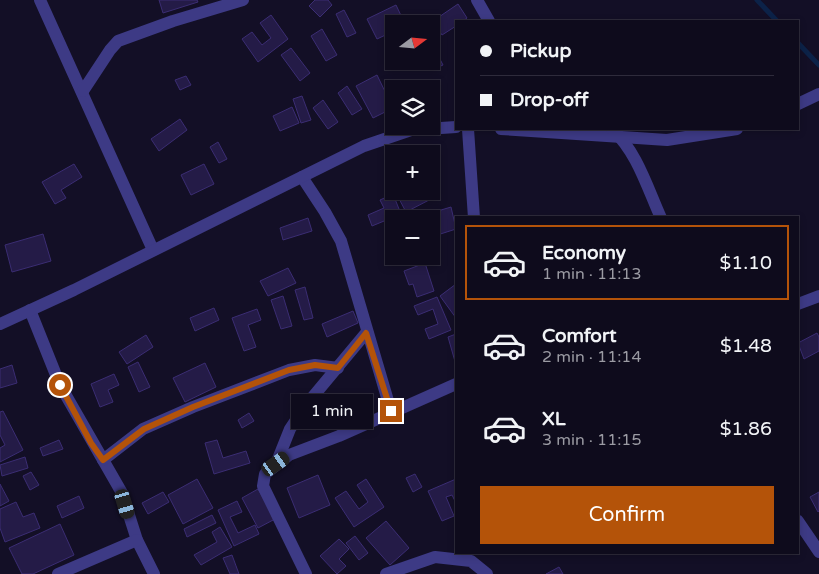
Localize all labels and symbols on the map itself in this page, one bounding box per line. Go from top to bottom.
north arrow [385,15,440,70]
route start [49,374,71,396]
callout: 1 min [291,394,374,428]
route end [380,400,402,422]
car [259,449,292,479]
car [113,487,136,521]

